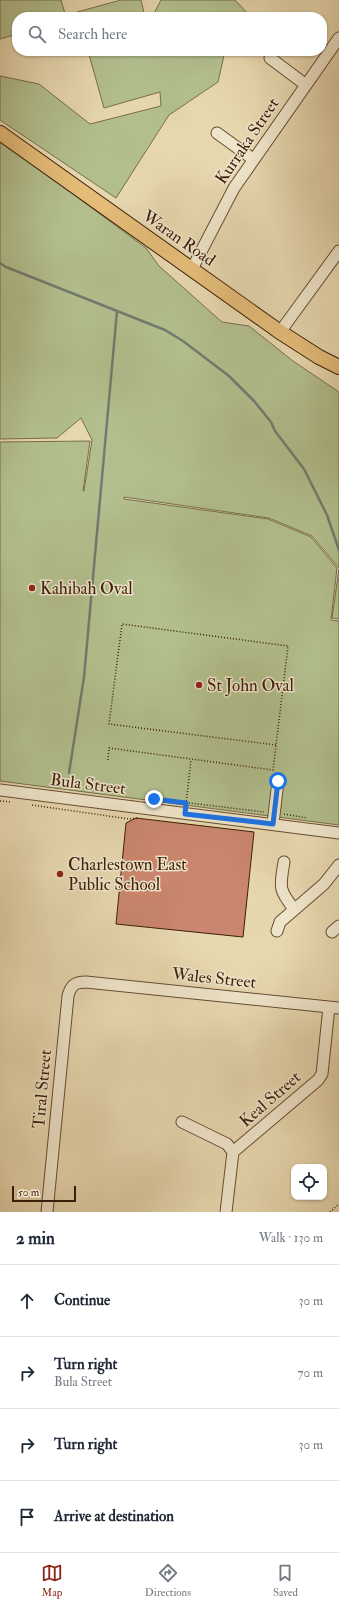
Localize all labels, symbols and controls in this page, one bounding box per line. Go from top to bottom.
search box [12,12,327,56]
icon: search [26,23,48,45]
text: Search here [58,25,127,44]
street label: Kurraka Street [210,93,284,188]
street label: Waran Road [138,205,220,271]
place label: Kahibah Oval [40,578,133,599]
marker: Kahibah Oval [27,583,37,593]
place label: St John Oval [207,675,295,697]
marker: St John Oval [194,680,204,690]
street label: Bula Street [49,769,127,799]
route start [269,772,287,790]
route end [145,790,163,808]
place label: Charlestown East Public School [68,854,187,895]
marker: Charlestown East Public School [55,869,65,879]
street label: Wales Street [170,963,258,993]
street label: Tiral Street [28,1048,56,1129]
street label: Keal Street [235,1066,305,1131]
map controls [291,1164,327,1200]
button: locate [291,1164,327,1200]
scale bar [12,1184,76,1203]
text: 50 m [18,1186,39,1199]
text: 2 min [16,1228,55,1249]
text: Walk · 130 m [259,1230,323,1246]
icon: ahead [16,1290,38,1312]
text: Continue [54,1291,110,1310]
text: 30 m [299,1293,323,1309]
text: Turn right [54,1355,117,1374]
icon: right [16,1362,38,1384]
text: 70 m [298,1365,323,1381]
text: Bula Street [54,1374,112,1390]
icon: right [16,1434,38,1456]
text: Turn right [54,1435,117,1454]
text: 30 m [299,1437,323,1453]
icon: arrive [16,1506,38,1528]
text: Arrive at destination [54,1507,174,1526]
tab: Map [41,1562,63,1599]
tab: Directions [145,1562,191,1599]
tab: Saved [273,1562,298,1599]

